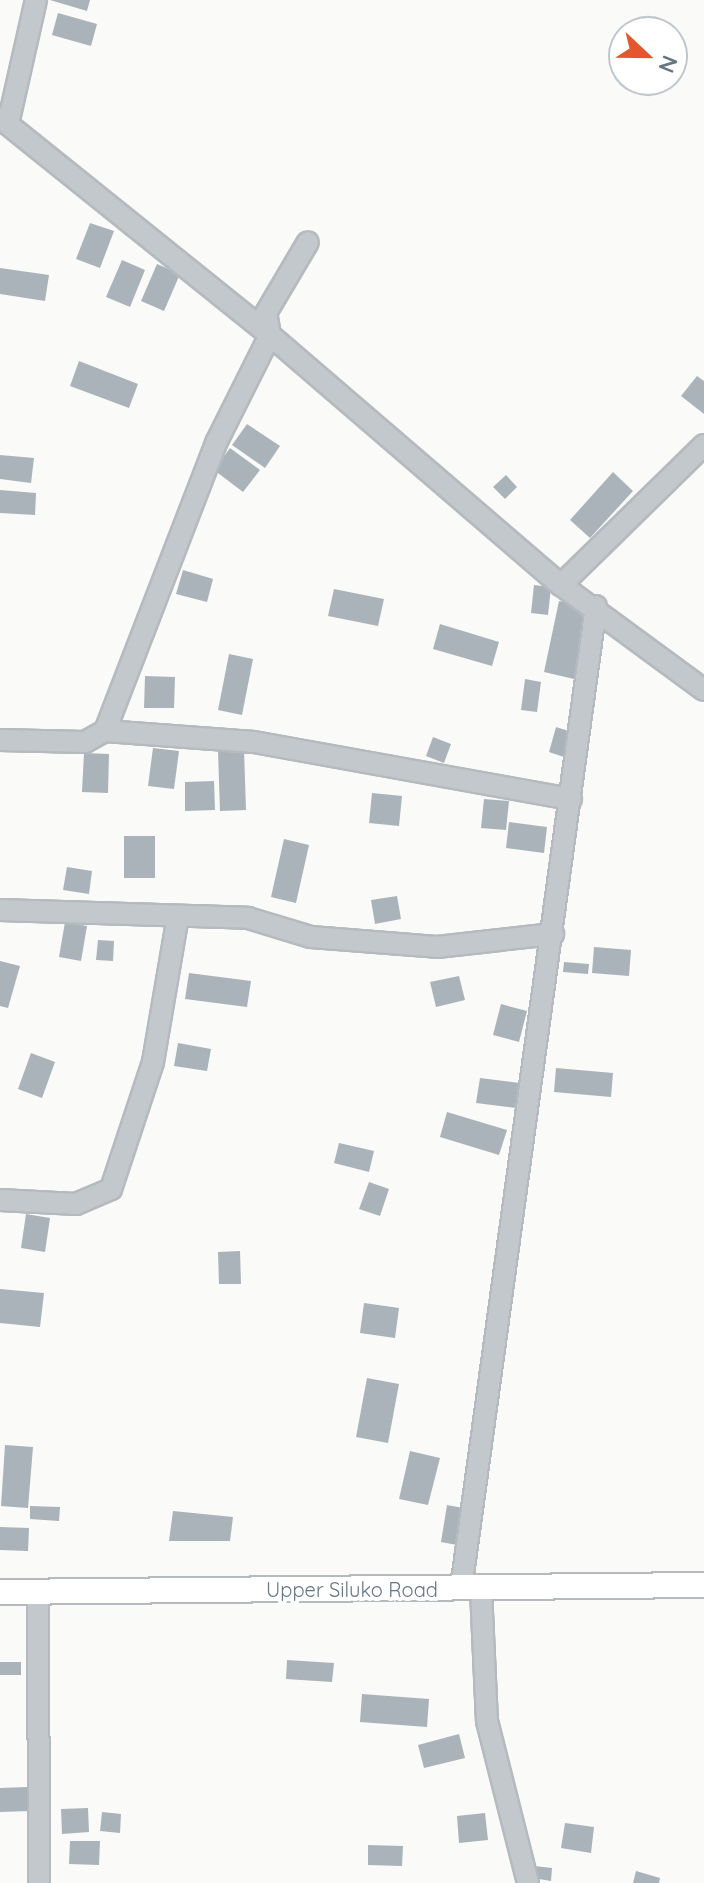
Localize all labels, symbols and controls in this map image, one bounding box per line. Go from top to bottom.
north arrow [608,16,688,96]
text: N [652,51,684,77]
street label: Upper Siluko Road [266,1577,438,1601]

